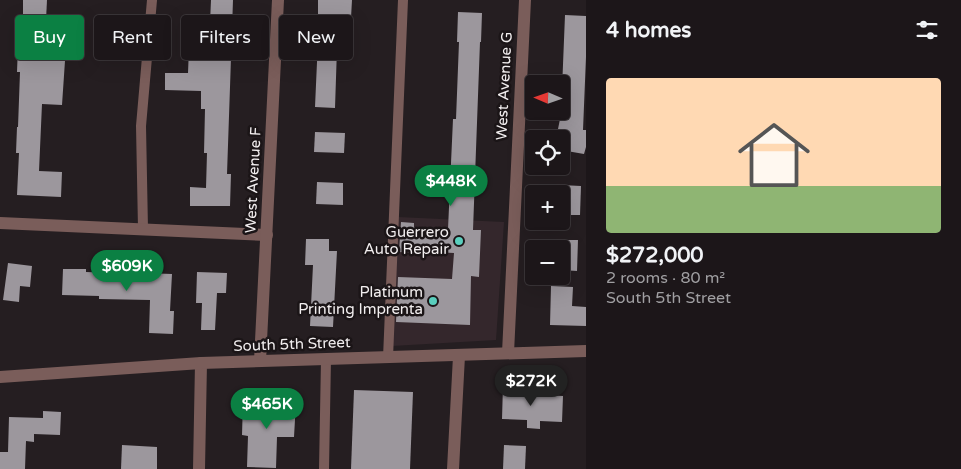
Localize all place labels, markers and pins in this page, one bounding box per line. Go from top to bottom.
pin: $448K [416,164,486,207]
place label: Guerrero Auto Repair [364,223,449,258]
marker: Guerrero Auto Repair [453,235,465,247]
pin: $609K [92,250,162,292]
place label: Platinum Printing Imprenta [298,283,423,318]
marker: Platinum Printing Imprenta [427,295,439,307]
pin: $272K [496,364,566,407]
pin: $465K [232,388,302,430]

